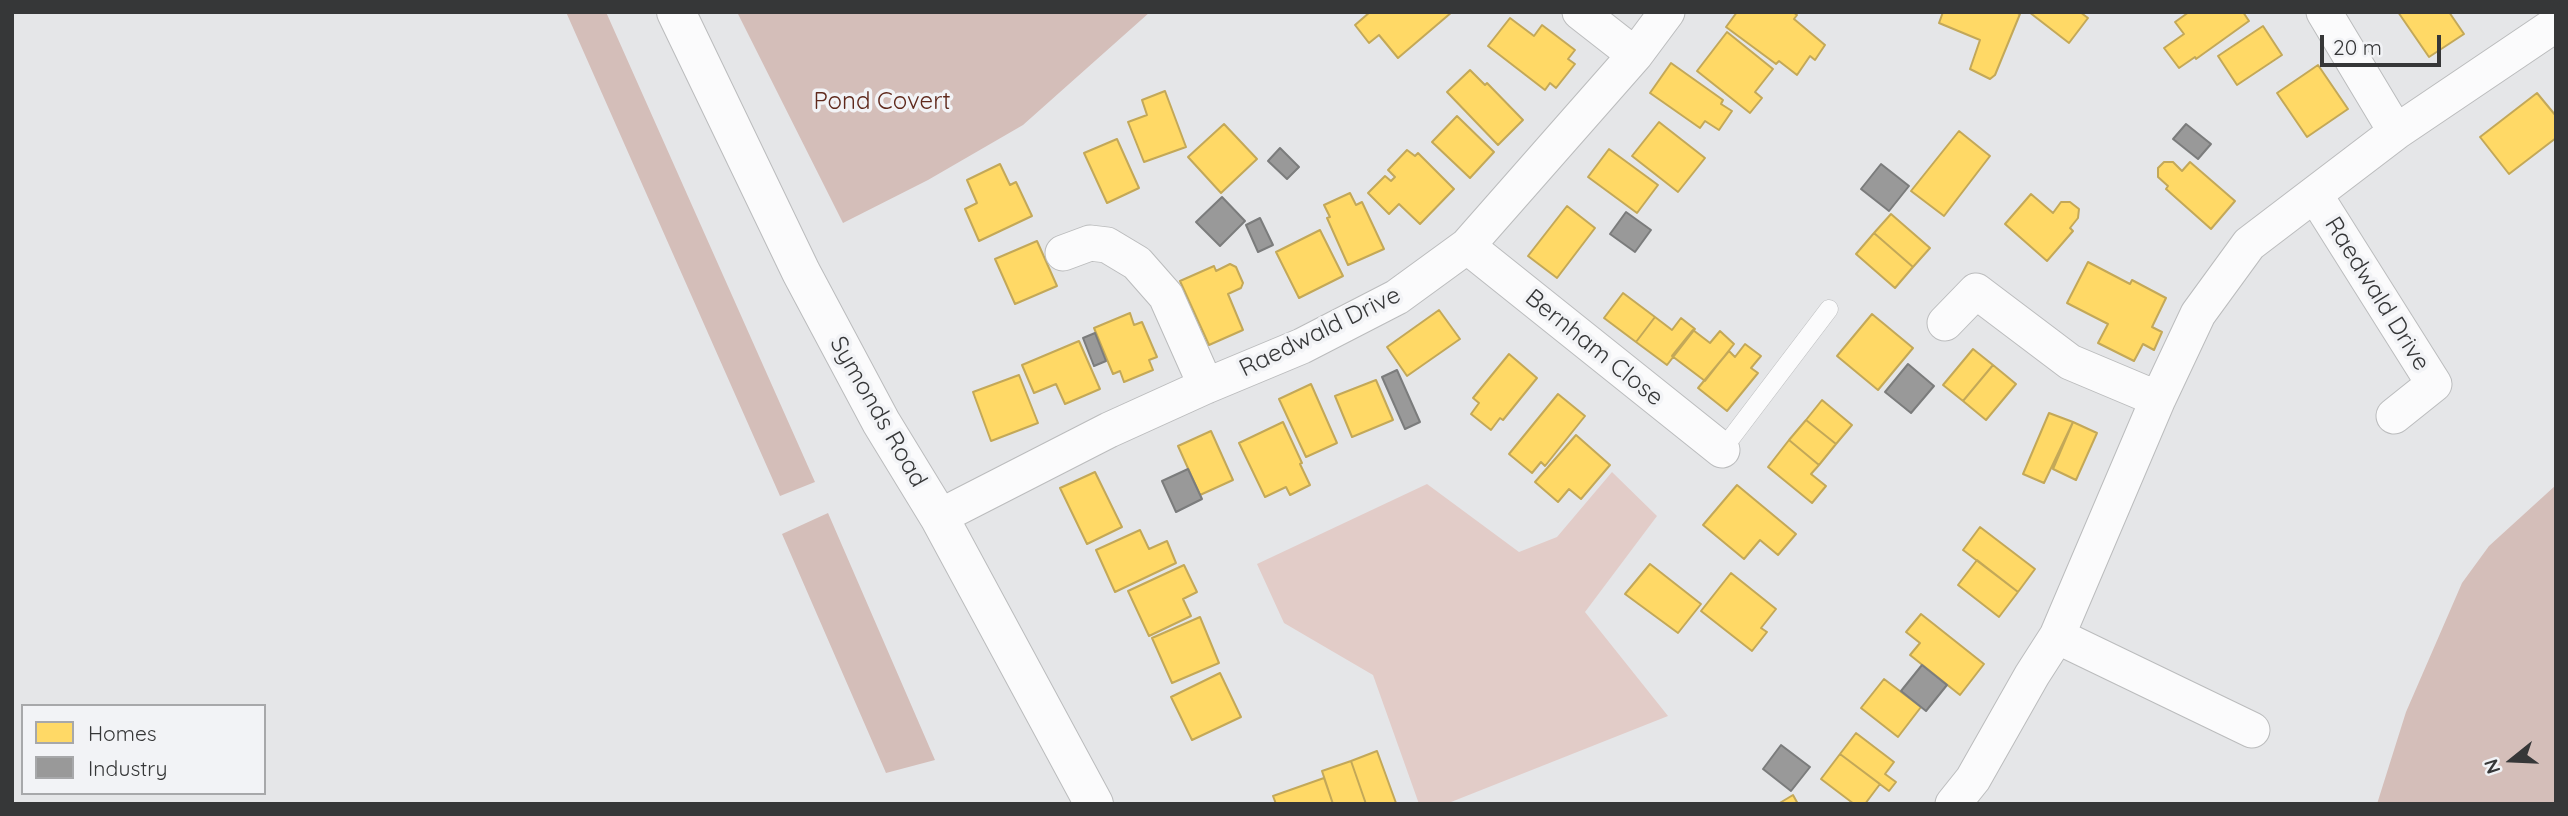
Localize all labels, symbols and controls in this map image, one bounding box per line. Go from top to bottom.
scale bar [2323,21,2444,65]
text: 20 m [2333,34,2382,60]
park label: Pond Covert [813,88,951,116]
street label: Raedwald Drive [2318,212,2436,376]
street label: Raedwald Drive [1235,281,1405,383]
street label: Bernham Close [1519,284,1669,412]
street label: Symonds Road [823,332,933,492]
legend [21,704,266,795]
text: Homes [88,720,157,746]
north arrow [2477,725,2547,795]
text: Industry [88,755,167,781]
text: N [2478,756,2506,777]

